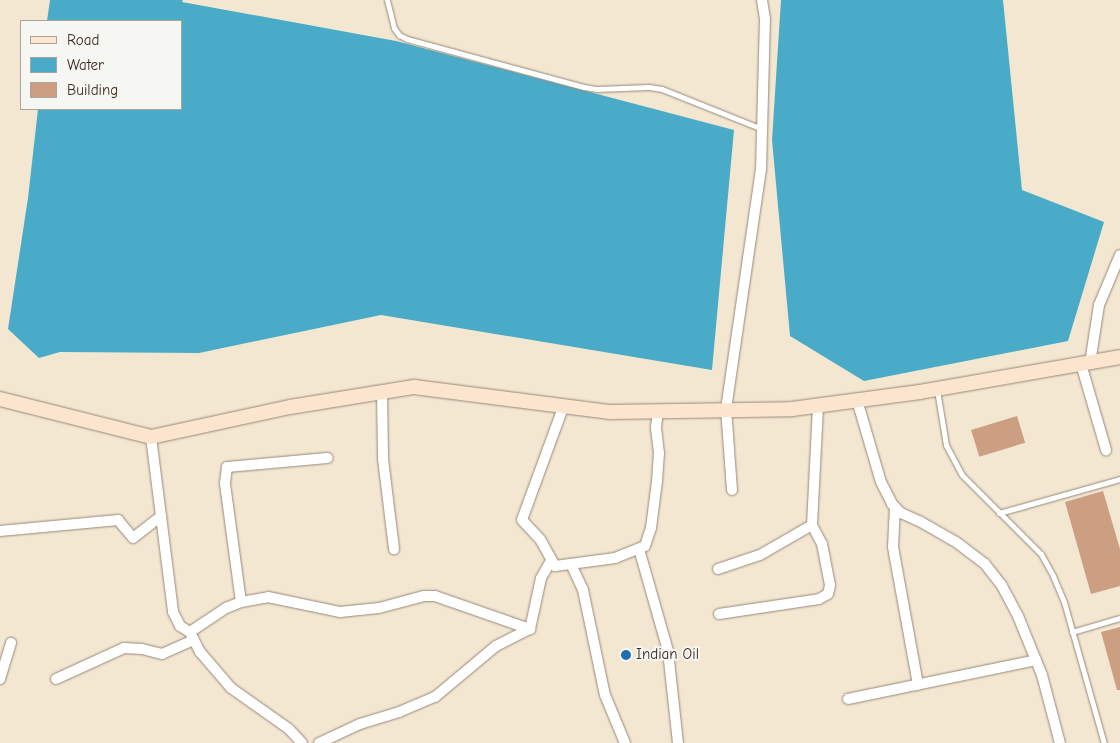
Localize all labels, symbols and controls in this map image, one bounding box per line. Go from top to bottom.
legend [20,20,182,110]
text: Road [67,31,99,49]
text: Water [67,56,104,74]
text: Building [67,81,118,99]
place label: Indian Oil [636,646,699,664]
marker: Indian Oil [620,649,632,661]

